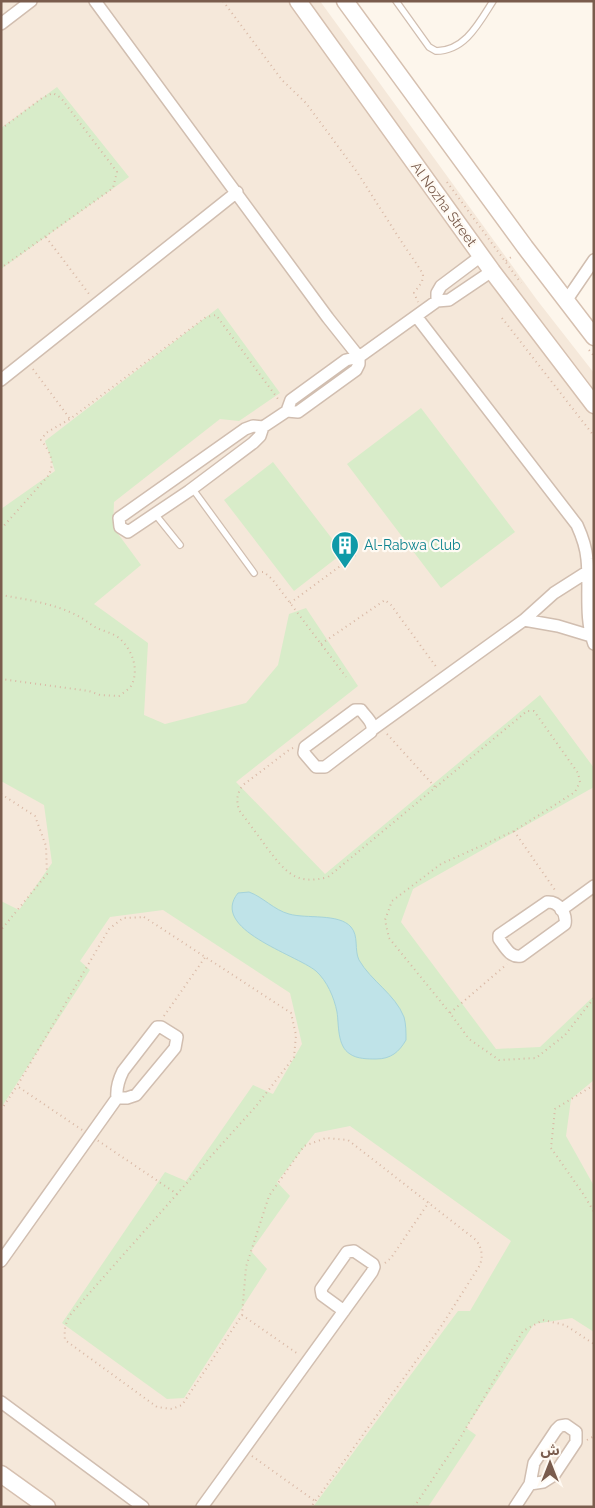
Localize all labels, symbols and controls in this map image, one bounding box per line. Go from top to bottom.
street label: Al Nozha Street [408,159,480,250]
building icon: Al-Rabwa Club [330,530,360,569]
place label: Al-Rabwa Club [364,537,461,553]
north arrow [525,1438,575,1488]
text: ش [540,1442,560,1458]

